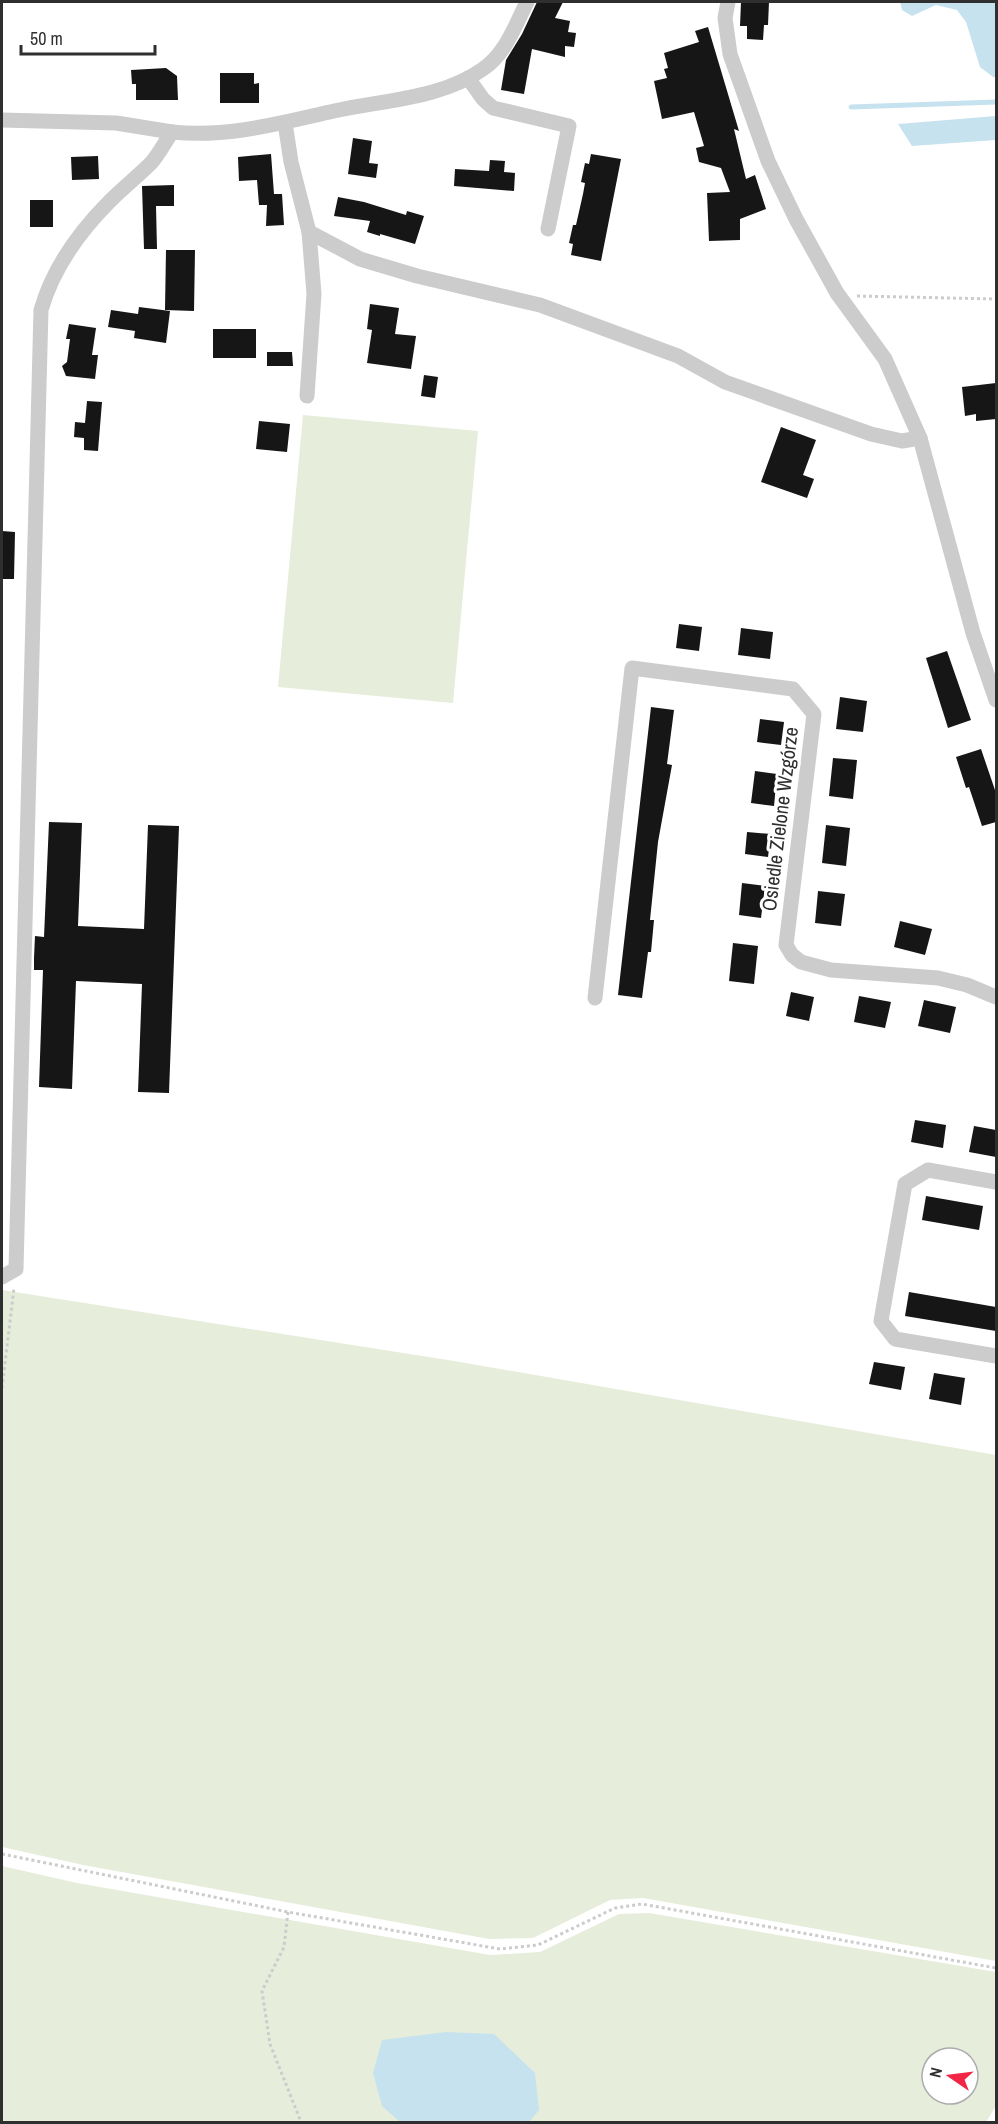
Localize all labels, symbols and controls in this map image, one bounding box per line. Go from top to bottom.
scale bar [21,18,154,56]
text: 50 m [30,26,63,51]
street label: Osiedle Zielone Wzgórze [755,725,804,912]
north arrow [920,2046,980,2106]
text: N [924,2065,947,2080]

